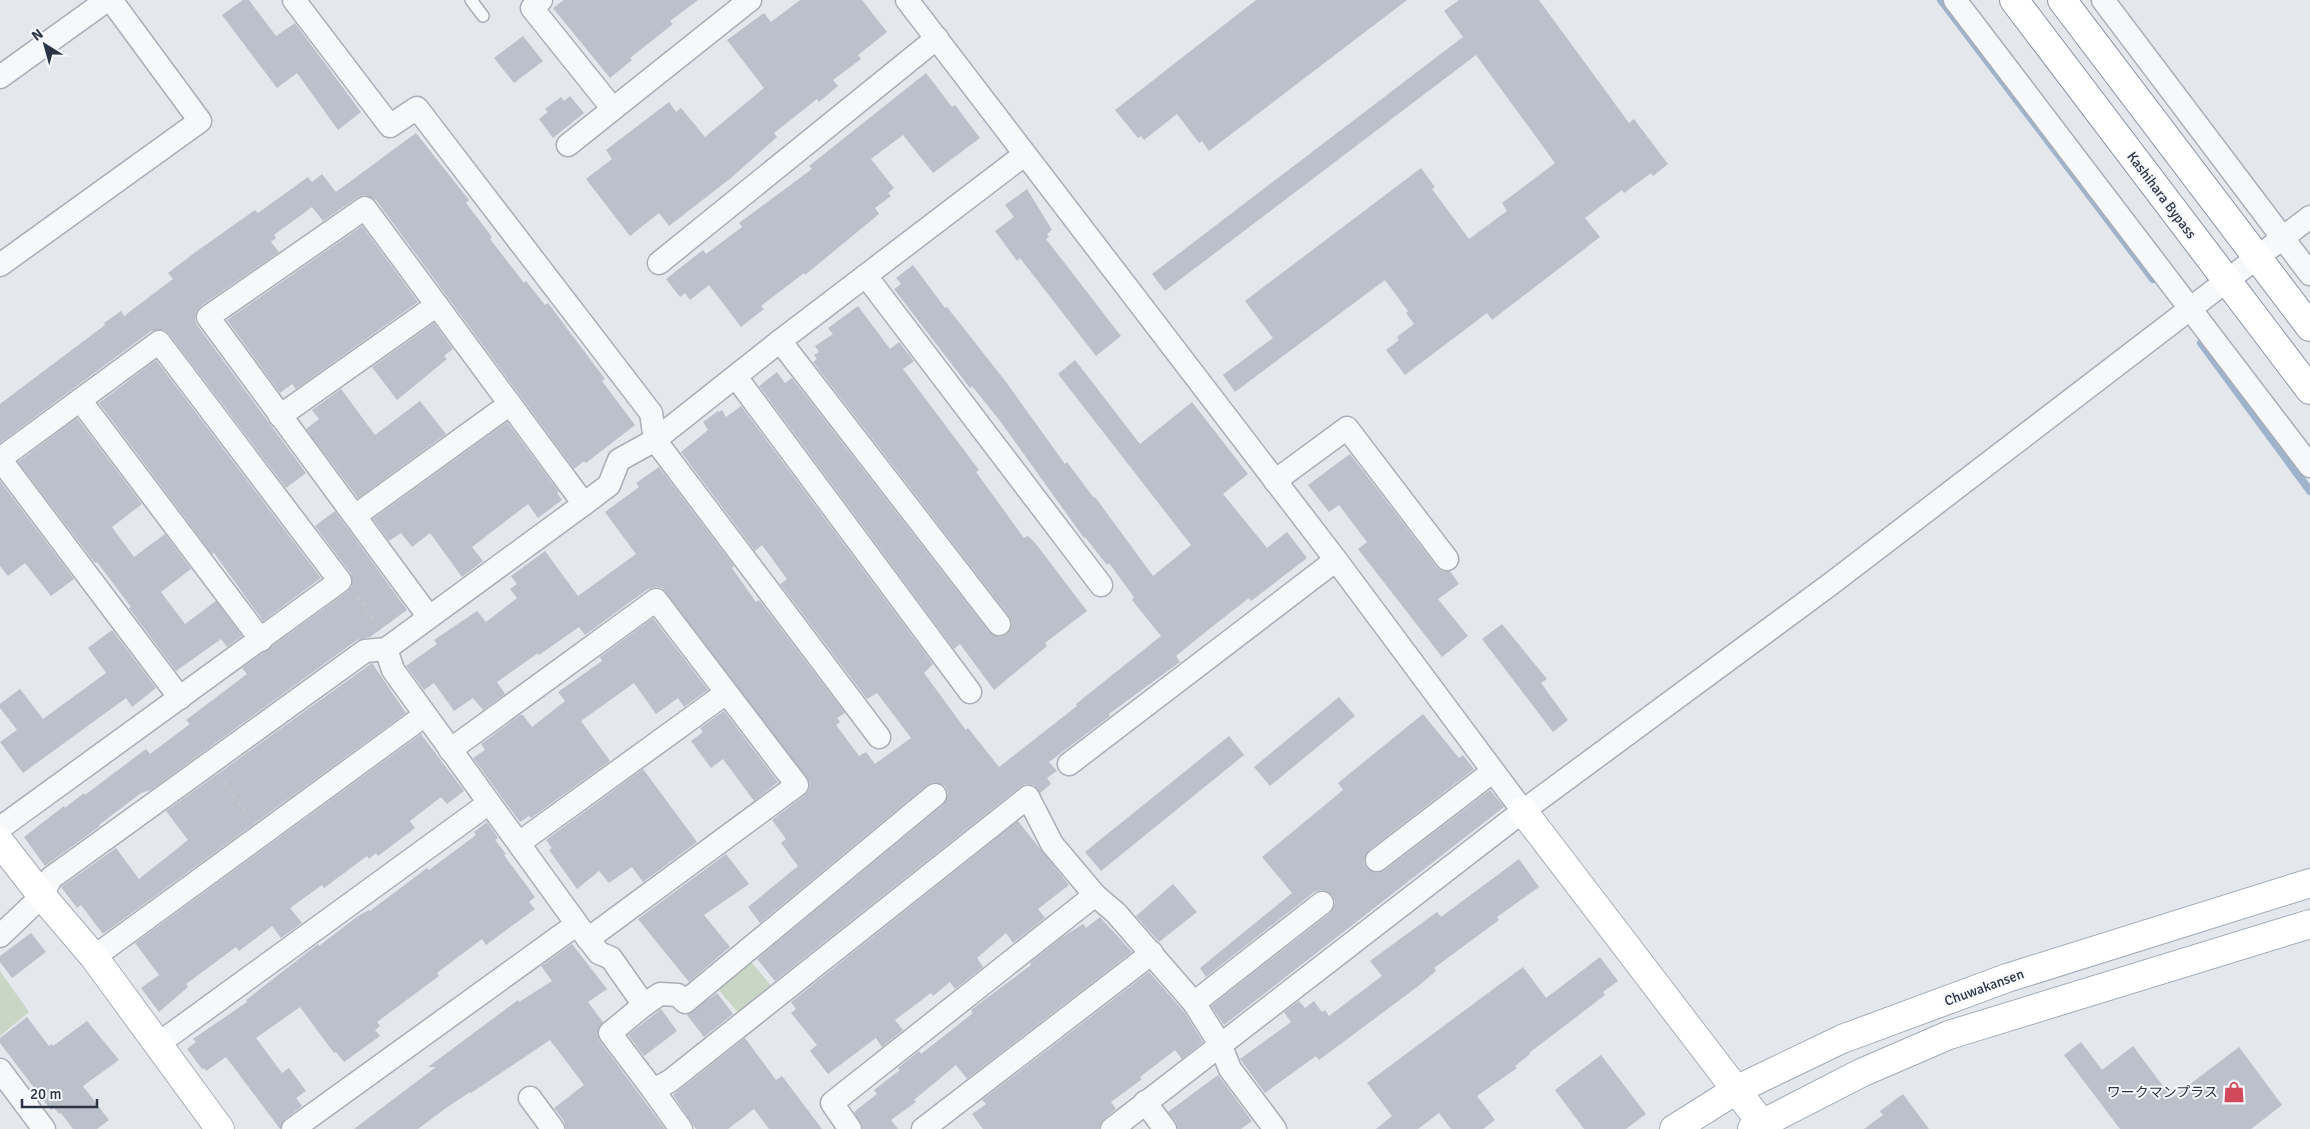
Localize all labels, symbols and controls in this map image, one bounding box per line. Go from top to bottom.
north arrow [20,20,70,70]
text: N [28,25,46,45]
street label: Kashihara Bypass [2123,148,2200,242]
street label: Chuwakansen [1942,965,2026,1010]
scale bar [22,1076,98,1108]
shop icon: ワークマンプラス [2221,1079,2247,1105]
place label: ワークマンプラス [2107,1084,2218,1101]
text: 20 m [30,1085,61,1103]

